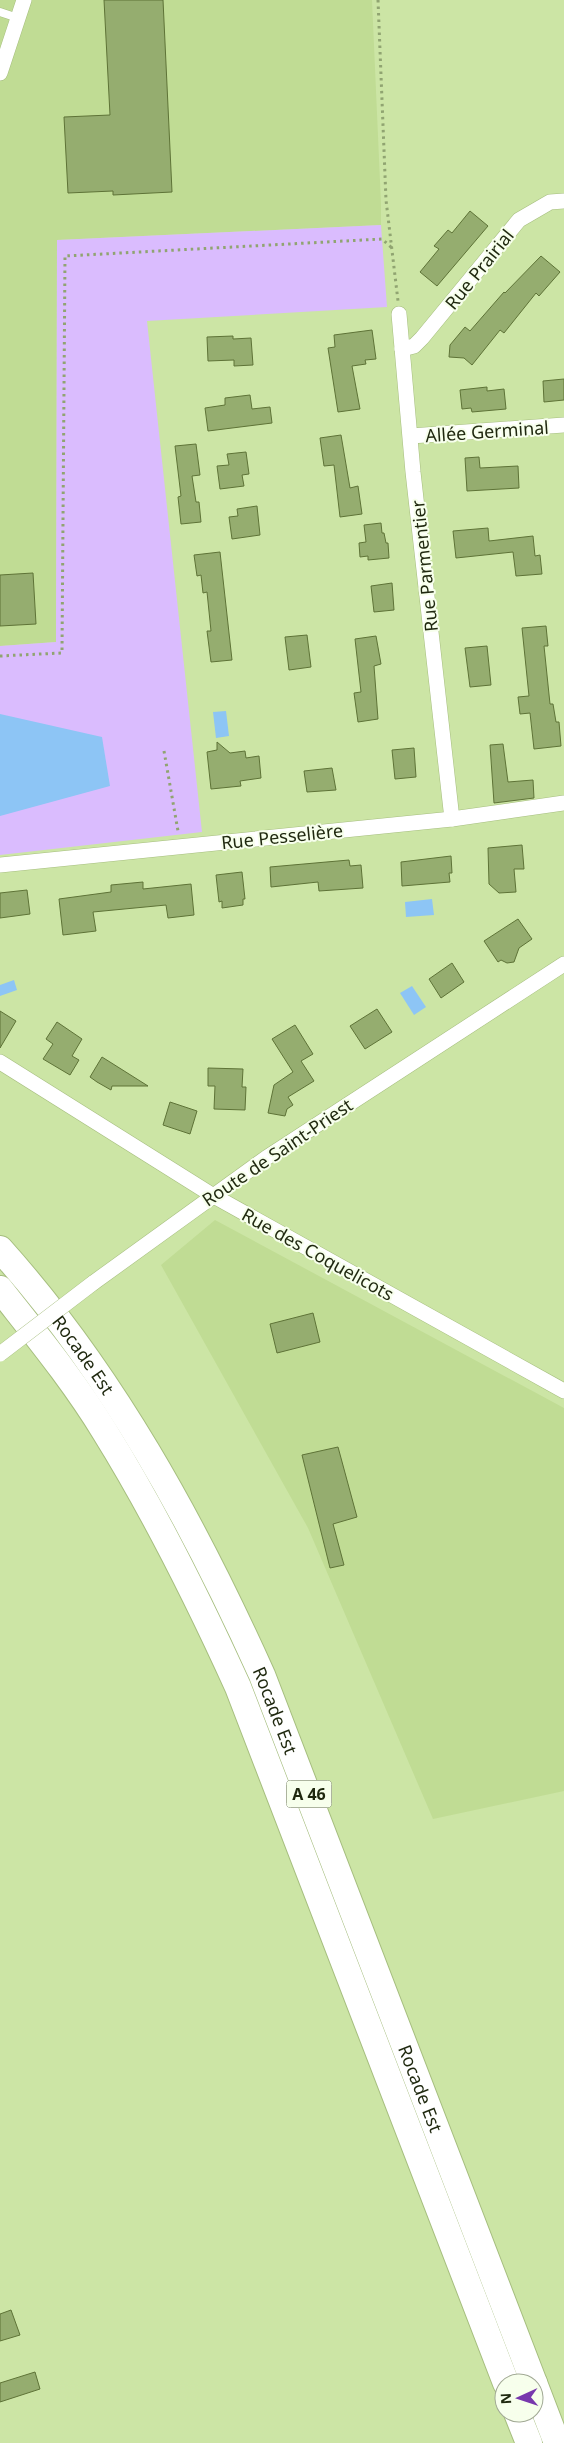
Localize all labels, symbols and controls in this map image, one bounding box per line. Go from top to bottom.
street label: Rue Prairial [439,224,519,314]
street label: Allée Germinal [424,415,550,447]
street label: Rue Parmentier [405,498,443,633]
street label: Rue Pesselière [220,818,344,854]
street label: Route de Saint-Priest [197,1092,357,1211]
street label: Rue des Coquelicots [238,1202,398,1306]
street label: Rocade Est [47,1310,120,1400]
street label: Rocade Est [248,1663,303,1758]
road number: A 46 [286,1780,332,1808]
street label: Rocade Est [393,2041,449,2136]
north arrow [494,2373,544,2423]
text: N [496,2393,515,2405]

